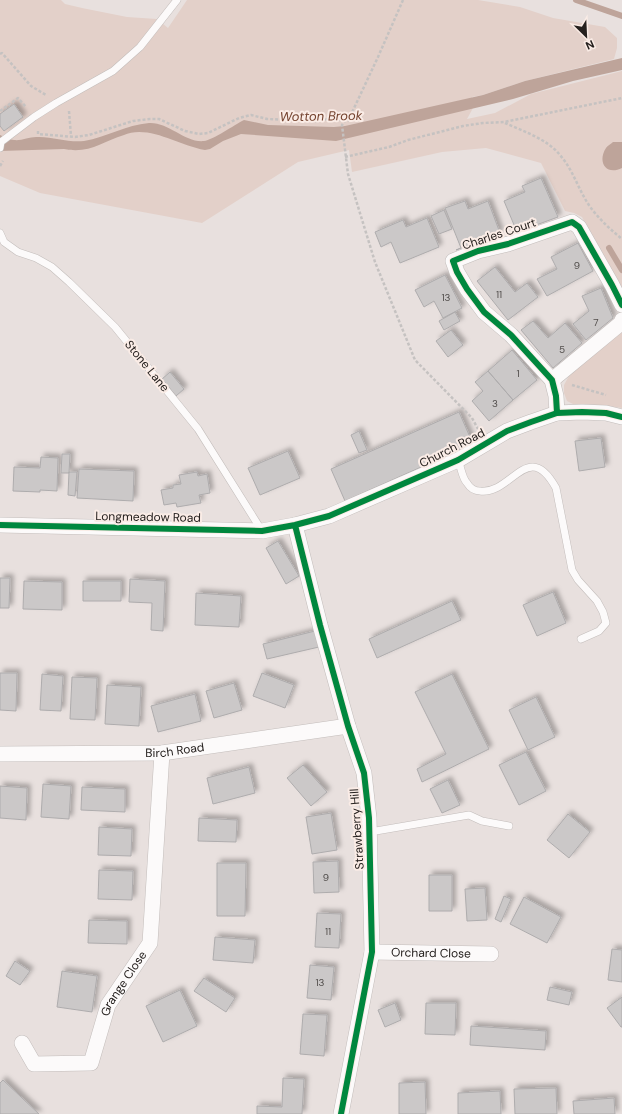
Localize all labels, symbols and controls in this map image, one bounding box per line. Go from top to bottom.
north arrow [566,16,606,56]
text: N [584,37,597,53]
water label: Wotton Brook [279,107,363,125]
street label: Charles Court [460,214,538,253]
house number: 9 [574,259,580,272]
house number: 11 [496,288,502,301]
house number: 13 [441,291,451,304]
house number: 7 [593,316,599,329]
street label: Stone Lane [121,337,173,395]
house number: 5 [559,343,565,356]
house number: 1 [516,367,520,380]
house number: 3 [492,397,498,410]
street label: Church Road [417,425,487,471]
street label: Longmeadow Road [95,508,201,526]
street label: Birch Road [145,739,205,761]
street label: Strawberry Hill [346,788,368,870]
house number: 9 [323,871,329,884]
house number: 11 [325,925,331,938]
street label: Orchard Close [391,944,471,962]
street label: Grange Close [97,948,150,1018]
house number: 13 [315,976,325,989]

